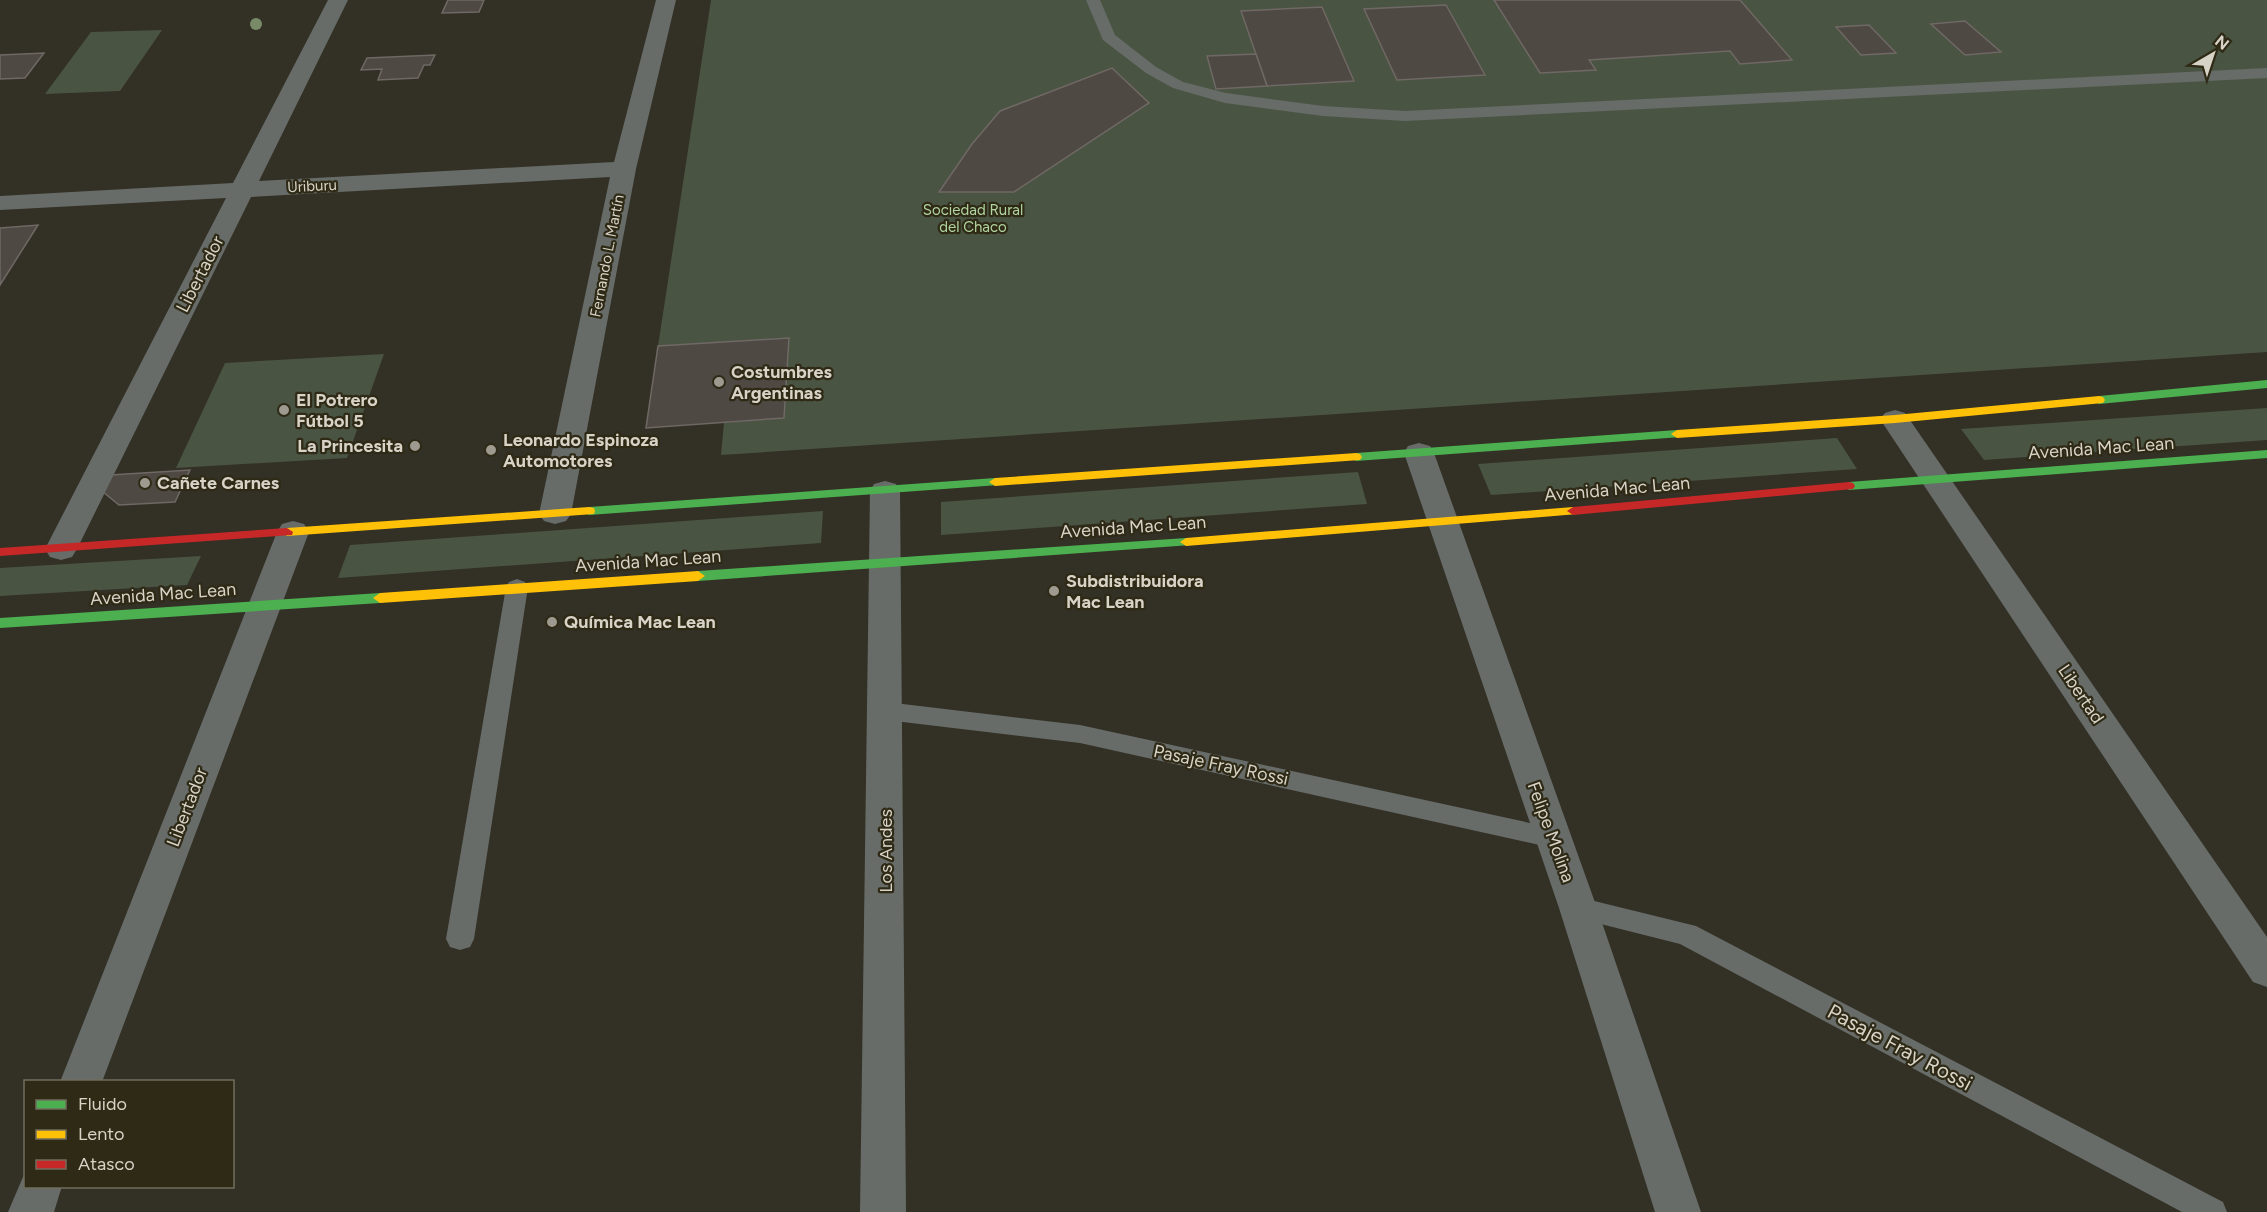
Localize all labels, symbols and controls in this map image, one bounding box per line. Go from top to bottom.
north arrow [2183,24,2243,84]
text: N [2211,31,2233,54]
street label: Uriburu [287,176,337,196]
street label: Fernando L. Martín [586,193,628,319]
park label: Sociedad Rural del Chaco [923,201,1023,236]
street label: Libertador [171,232,229,316]
place label: Costumbres Argentinas [731,361,833,404]
marker: Costumbres Argentinas [712,375,726,389]
place label: El Potrero Fútbol 5 [296,389,378,432]
marker: El Potrero Fútbol 5 [277,403,291,417]
place label: Leonardo Espinoza Automotores [503,429,659,472]
street label: Avenida Mac Lean [2027,432,2175,464]
place label: La Princesita [297,435,403,457]
marker: La Princesita [408,439,422,453]
marker: Leonardo Espinoza Automotores [484,443,498,457]
place label: Cañete Carnes [157,472,280,494]
street label: Avenida Mac Lean [1543,472,1691,506]
marker: Cañete Carnes [138,476,152,490]
street label: Avenida Mac Lean [1059,511,1207,543]
street label: Avenida Mac Lean [574,545,722,577]
place label: Subdistribuidora Mac Lean [1066,570,1204,613]
street label: Avenida Mac Lean [89,578,237,610]
marker: Subdistribuidora Mac Lean [1047,584,1061,598]
place label: Química Mac Lean [564,611,716,633]
marker: Química Mac Lean [545,615,559,629]
street label: Libertad [2053,660,2109,728]
street label: Pasaje Fray Rossi [1152,740,1290,790]
street label: Libertador [162,764,212,850]
street label: Felipe Molina [1523,779,1579,885]
street label: Los Andes [875,809,897,893]
street label: Pasaje Fray Rossi [1823,998,1977,1096]
legend [24,1080,234,1188]
text: Fluido [78,1093,127,1115]
text: Lento [78,1123,124,1145]
text: Atasco [78,1153,135,1175]

